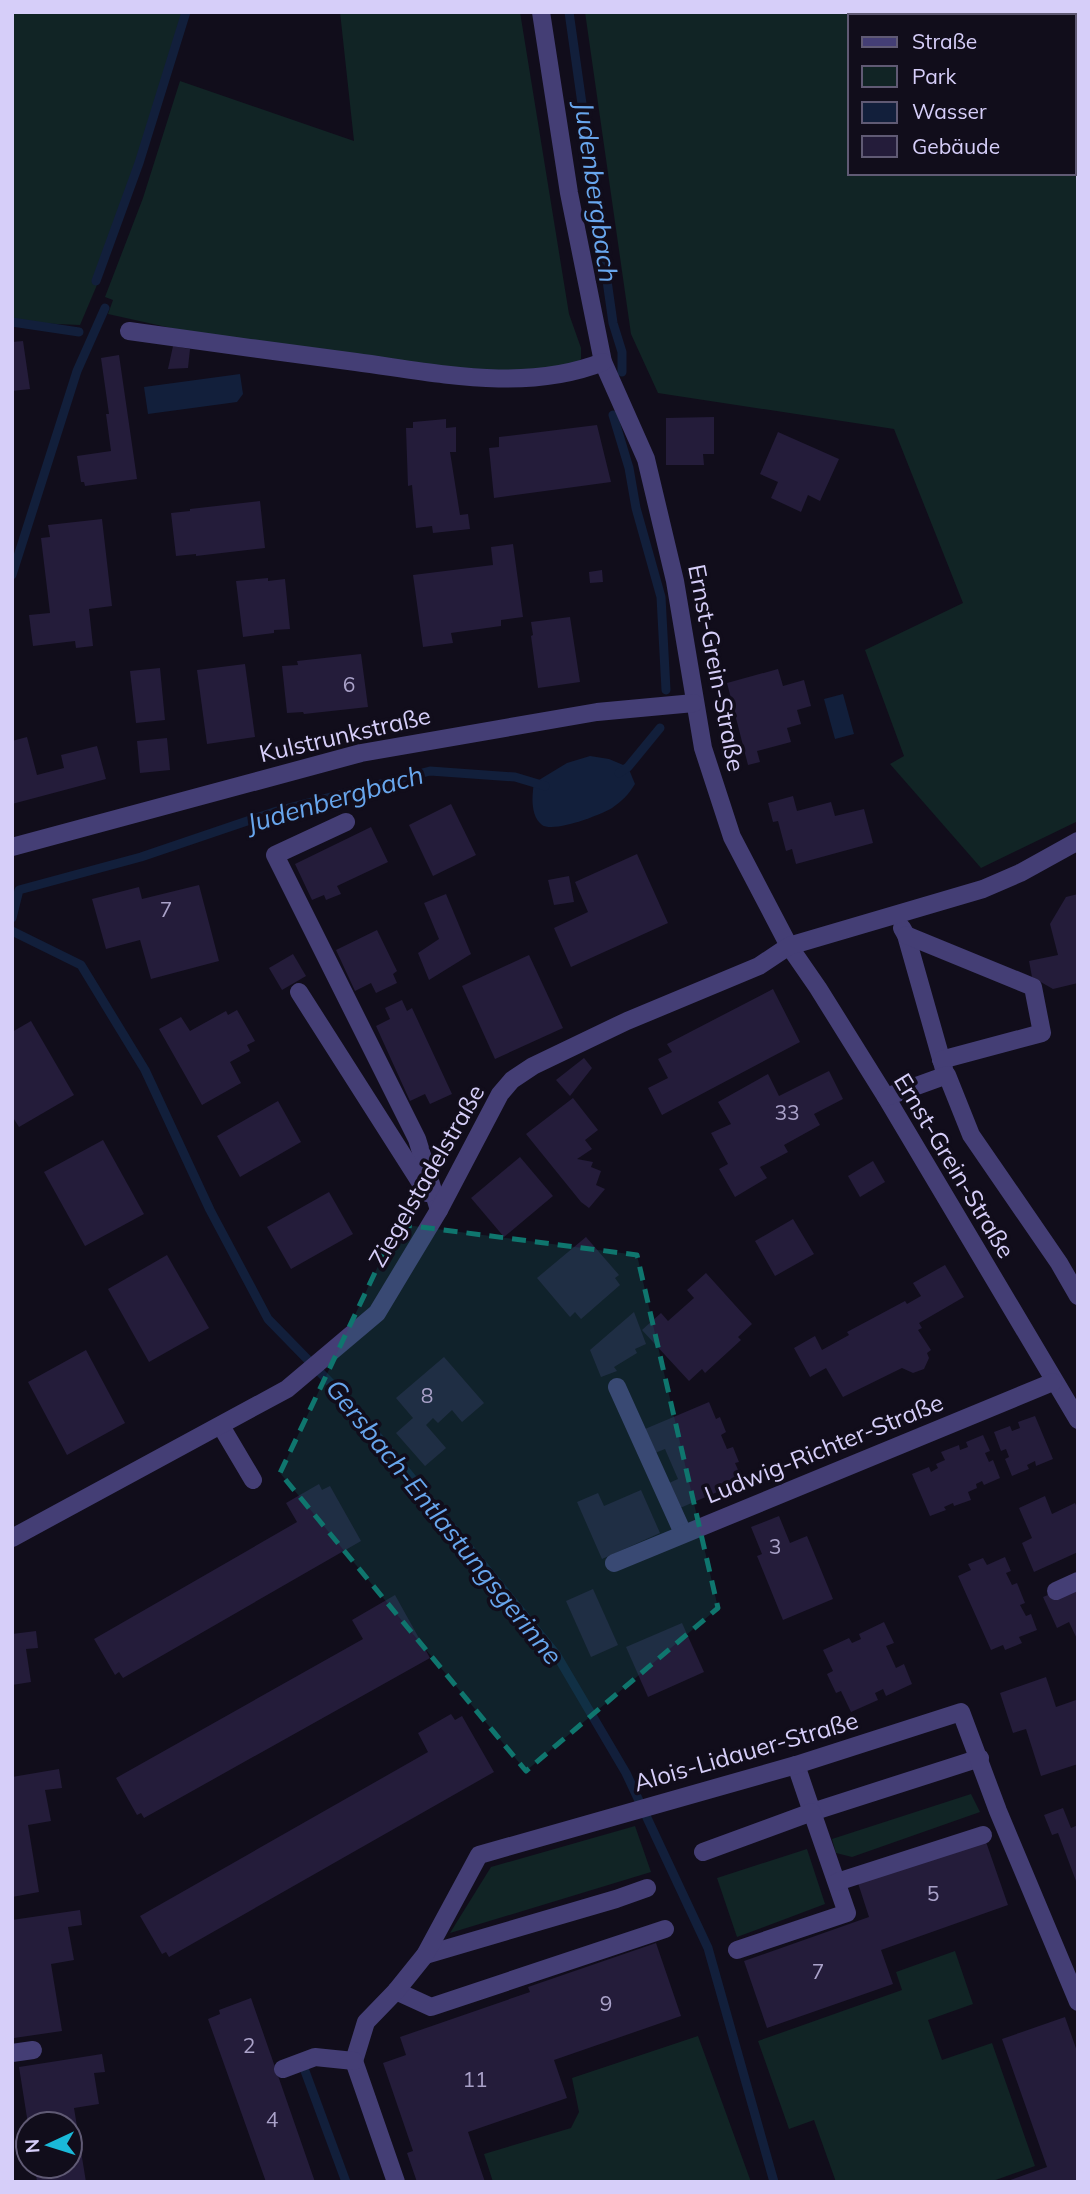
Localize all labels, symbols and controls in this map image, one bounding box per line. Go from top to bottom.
legend [848,14,1076,175]
text: Straße [912,28,977,54]
text: Park [912,63,956,89]
water label: Judenbergbach [567,97,626,285]
text: Wasser [912,98,987,124]
text: Gebäude [912,133,1000,159]
street label: Ernst-Grein-Straße [682,562,752,774]
house number: 6 [343,671,355,697]
street label: Kulstrunkstraße [256,700,433,768]
water label: Judenbergbach [241,758,427,840]
house number: 7 [160,896,172,922]
street label: Ernst-Grein-Straße [888,1068,1022,1263]
street label: Ziegelstadelstraße [362,1079,491,1272]
house number: 33 [774,1099,800,1125]
water label: Gersbach-Entlastungsgerinne [319,1372,570,1671]
house number: 8 [421,1382,433,1408]
street label: Ludwig-Richter-Straße [700,1386,947,1510]
house number: 3 [769,1533,781,1559]
street label: Alois-Lidauer-Straße [630,1705,861,1797]
house number: 5 [927,1880,939,1906]
house number: 7 [812,1958,824,1984]
house number: 9 [600,1990,612,2016]
house number: 2 [243,2032,255,2058]
house number: 11 [462,2066,488,2092]
house number: 4 [266,2106,279,2132]
north arrow [14,2110,84,2180]
text: N [20,2138,45,2154]

